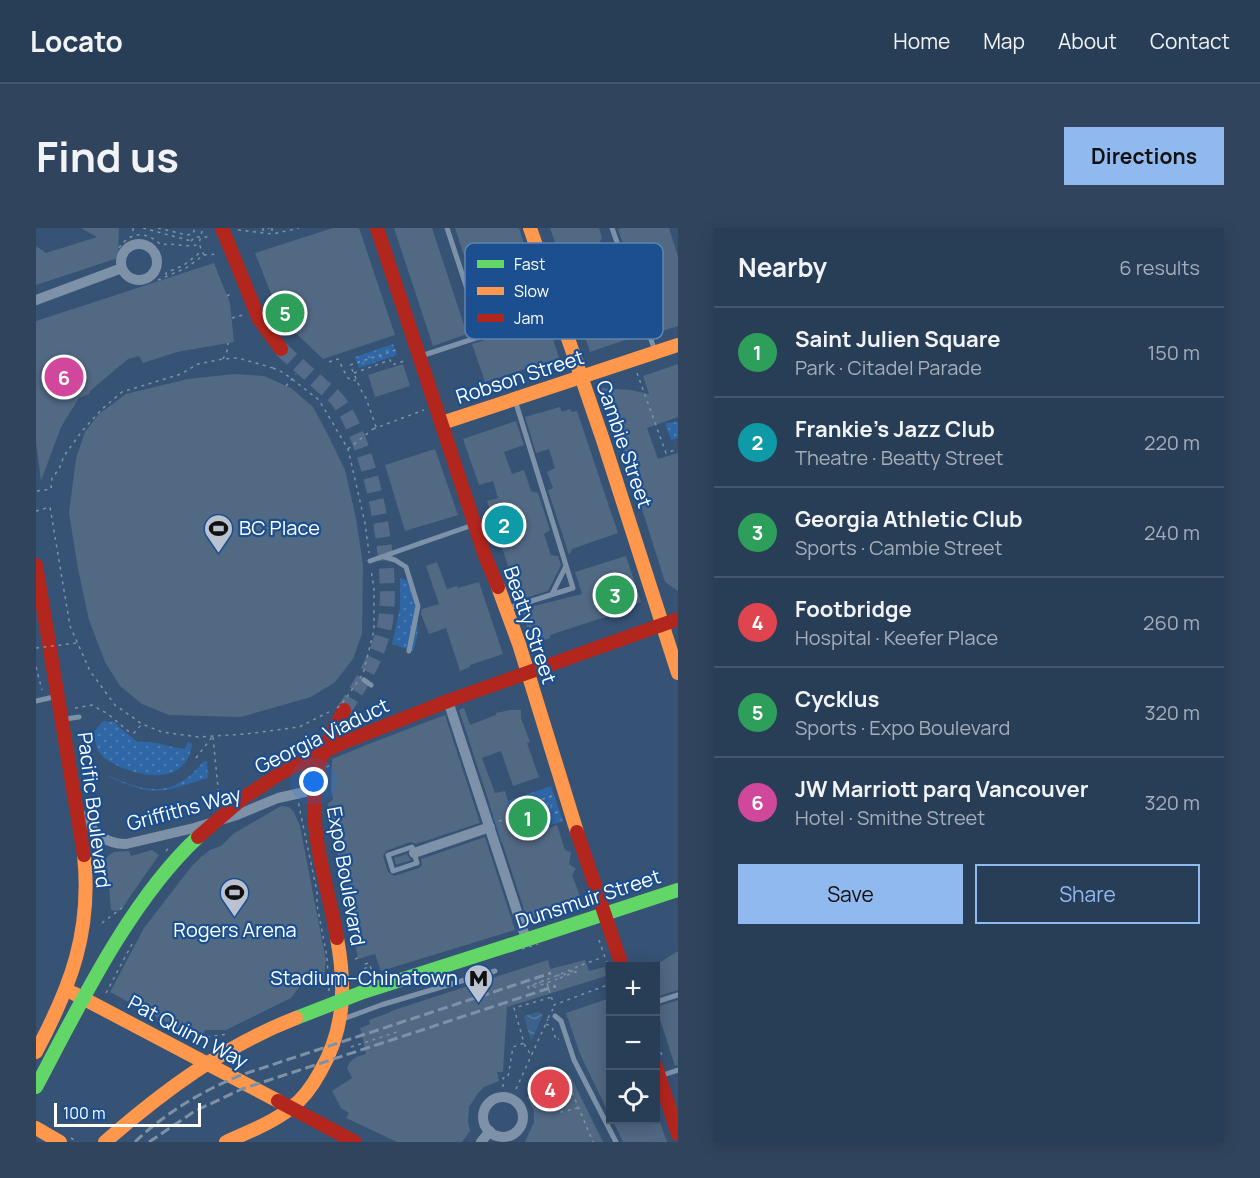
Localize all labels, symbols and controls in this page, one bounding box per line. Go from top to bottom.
text: Locato [30,22,123,60]
text: Home [893,27,950,55]
text: Map [983,27,1025,55]
text: About [1058,27,1117,55]
text: Contact [1150,27,1230,55]
text: Find us [36,127,179,185]
button: Directions [1064,127,1224,185]
legend [465,243,663,339]
text: Nearby [738,249,827,285]
text: Fast [514,253,545,275]
text: 6 results [1119,254,1200,281]
text: Slow [514,280,549,302]
pin: 5 [266,290,304,335]
text: Jam [514,307,544,329]
text: Saint Julien Square [795,324,1000,354]
text: 1 [753,339,762,366]
text: 150 m [1147,339,1200,366]
street label: Robson Street [452,343,587,410]
pin: 6 [45,354,84,400]
text: Park · Citadel Parade [795,354,982,381]
street label: Cambie Street [590,376,659,511]
text: Frankie's Jazz Club [795,414,995,444]
text: 2 [752,429,763,456]
text: 220 m [1144,429,1200,456]
text: Theatre · Beatty Street [795,444,1004,471]
pin: 2 [484,502,524,548]
text: Georgia Athletic Club [795,504,1023,534]
sports icon: BC Place [202,512,234,554]
place label: BC Place [239,514,320,541]
text: 3 [752,519,763,546]
text: 240 m [1144,519,1200,546]
text: Sports · Cambie Street [795,534,1003,561]
street label: Beatty Street [498,562,563,687]
pin: 3 [596,572,634,617]
text: Footbridge [795,594,912,624]
text: 4 [751,609,764,636]
text: 260 m [1143,609,1200,636]
text: Hospital · Keefer Place [795,624,998,651]
text: Cycklus [795,684,879,714]
street label: Georgia Viaduct [250,691,393,780]
text: 5 [752,699,763,726]
text: 320 m [1144,699,1200,726]
text: Sports · Expo Boulevard [795,714,1010,741]
street label: Pacific Boulevard [72,730,117,889]
your location [299,767,328,796]
text: JW Marriott parq Vancouver [795,774,1089,804]
street label: Griffiths Way [124,780,245,837]
text: 6 [751,789,764,816]
text: 320 m [1144,789,1200,816]
pin: 1 [508,796,548,840]
street label: Expo Boulevard [321,804,372,948]
text: Hotel · Smithe Street [795,804,985,831]
street label: Dunsmuir Street [512,862,664,935]
button: Save [738,864,963,924]
button: Share [975,864,1200,924]
sports icon: Rogers Arena [219,876,251,918]
place label: Rogers Arena [173,916,297,943]
metro station icon: Stadium–Chinatown [463,962,495,1004]
map controls [606,962,660,1124]
button: + [606,962,660,1016]
place label: Stadium–Chinatown [270,964,458,991]
street label: Pat Quinn Way [123,989,253,1075]
button: − [606,1016,660,1070]
pin: 4 [530,1066,570,1112]
button: locate [606,1070,660,1124]
scale bar [54,1100,201,1128]
text: 100 m [63,1102,106,1124]

